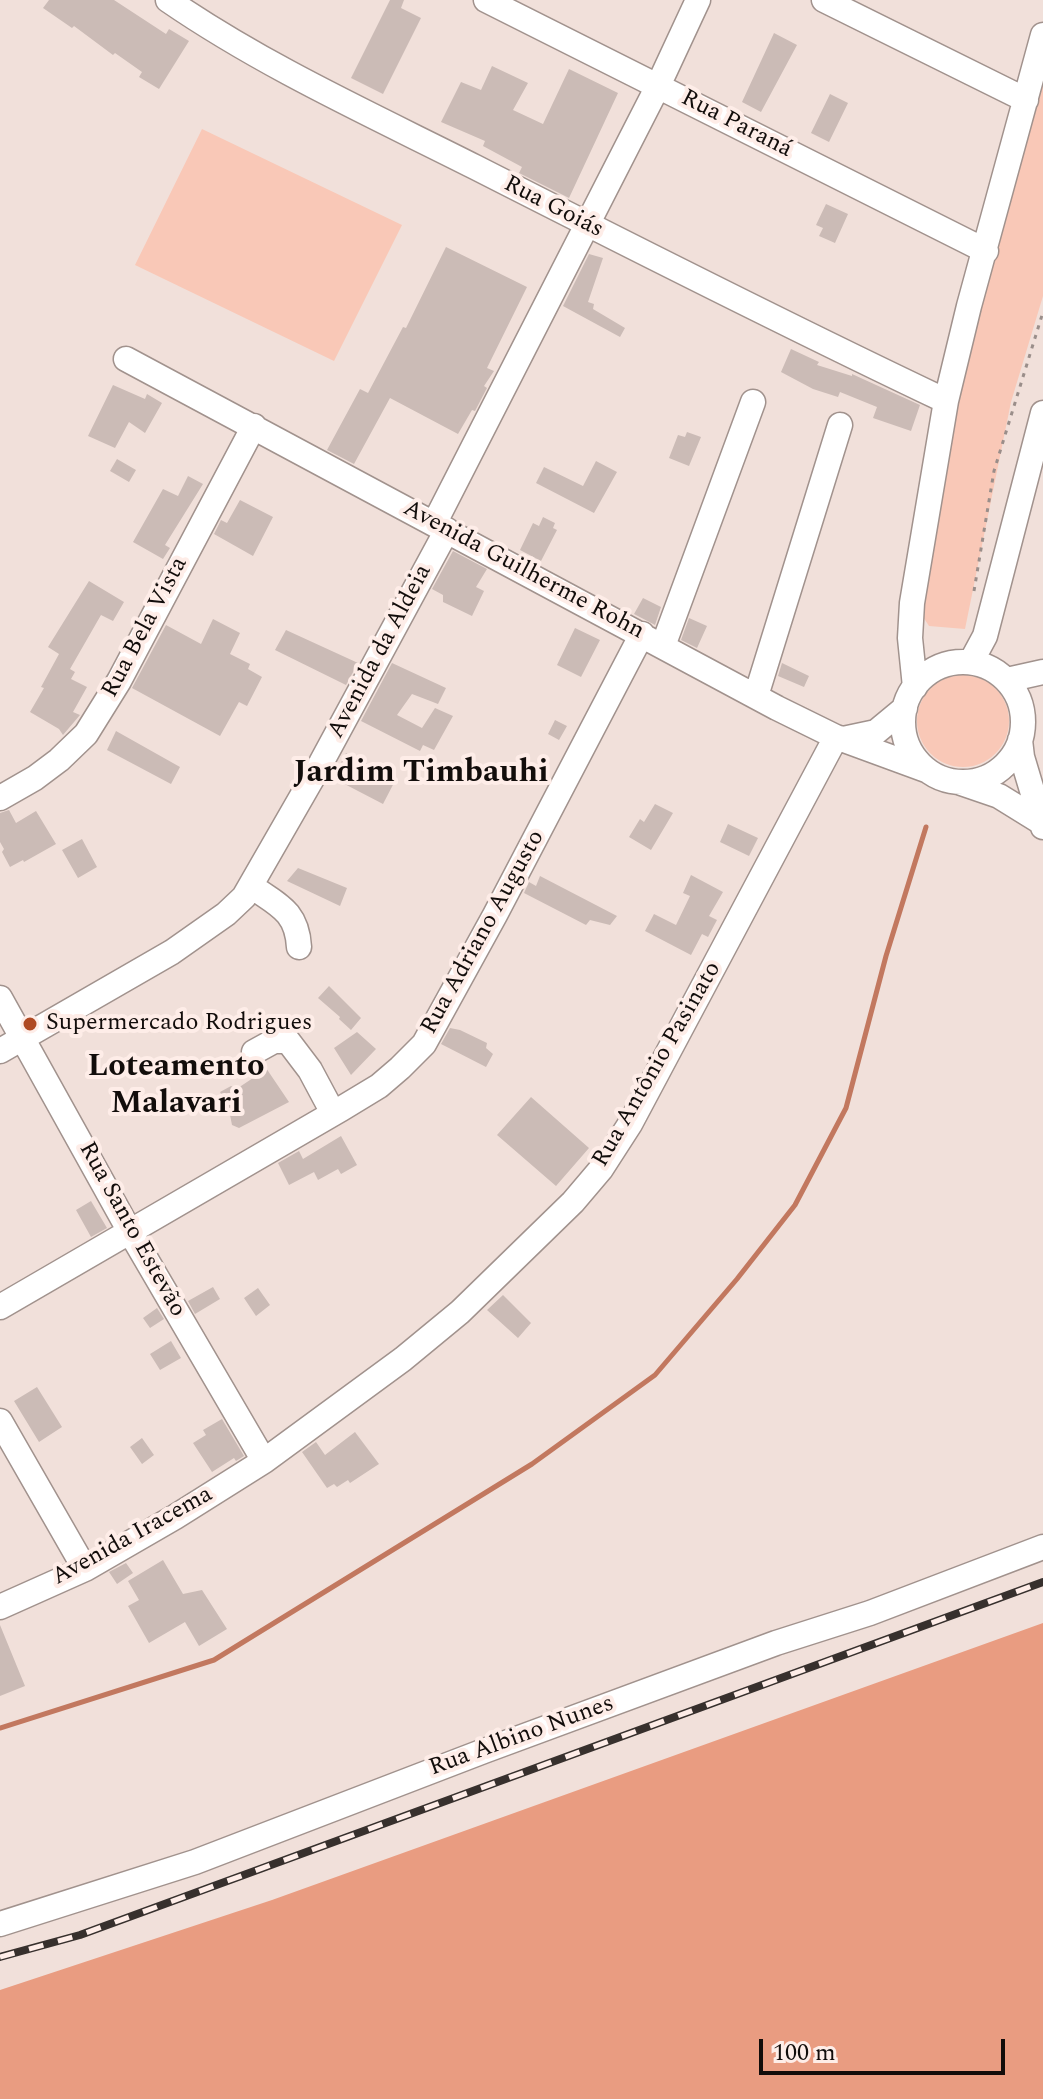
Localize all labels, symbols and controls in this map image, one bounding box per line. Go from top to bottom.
street label: Rua Paraná [676,85,796,165]
street label: Rua Goiás [498,171,608,245]
street label: Avenida Guilherme Rohn [397,495,649,647]
street label: Rua Bela Vista [97,553,195,703]
street label: Avenida da Aldeia [323,560,439,744]
district label: Jardim Timbauhi [293,756,549,794]
street label: Rua Adriano Augusto [416,826,552,1040]
street label: Rua Antônio Pasinato [587,957,729,1173]
place label: Supermercado Rodrigues [46,1010,312,1038]
marker: Supermercado Rodrigues [21,1015,39,1033]
district label: Loteamento Malavari [88,1050,264,1125]
street label: Rua Santo Estevão [71,1138,191,1322]
street label: Avenida Iracema [48,1481,218,1593]
street label: Rua Albino Nunes [426,1690,618,1784]
scale bar [763,2023,1009,2073]
text: 100 m [773,2035,836,2071]

